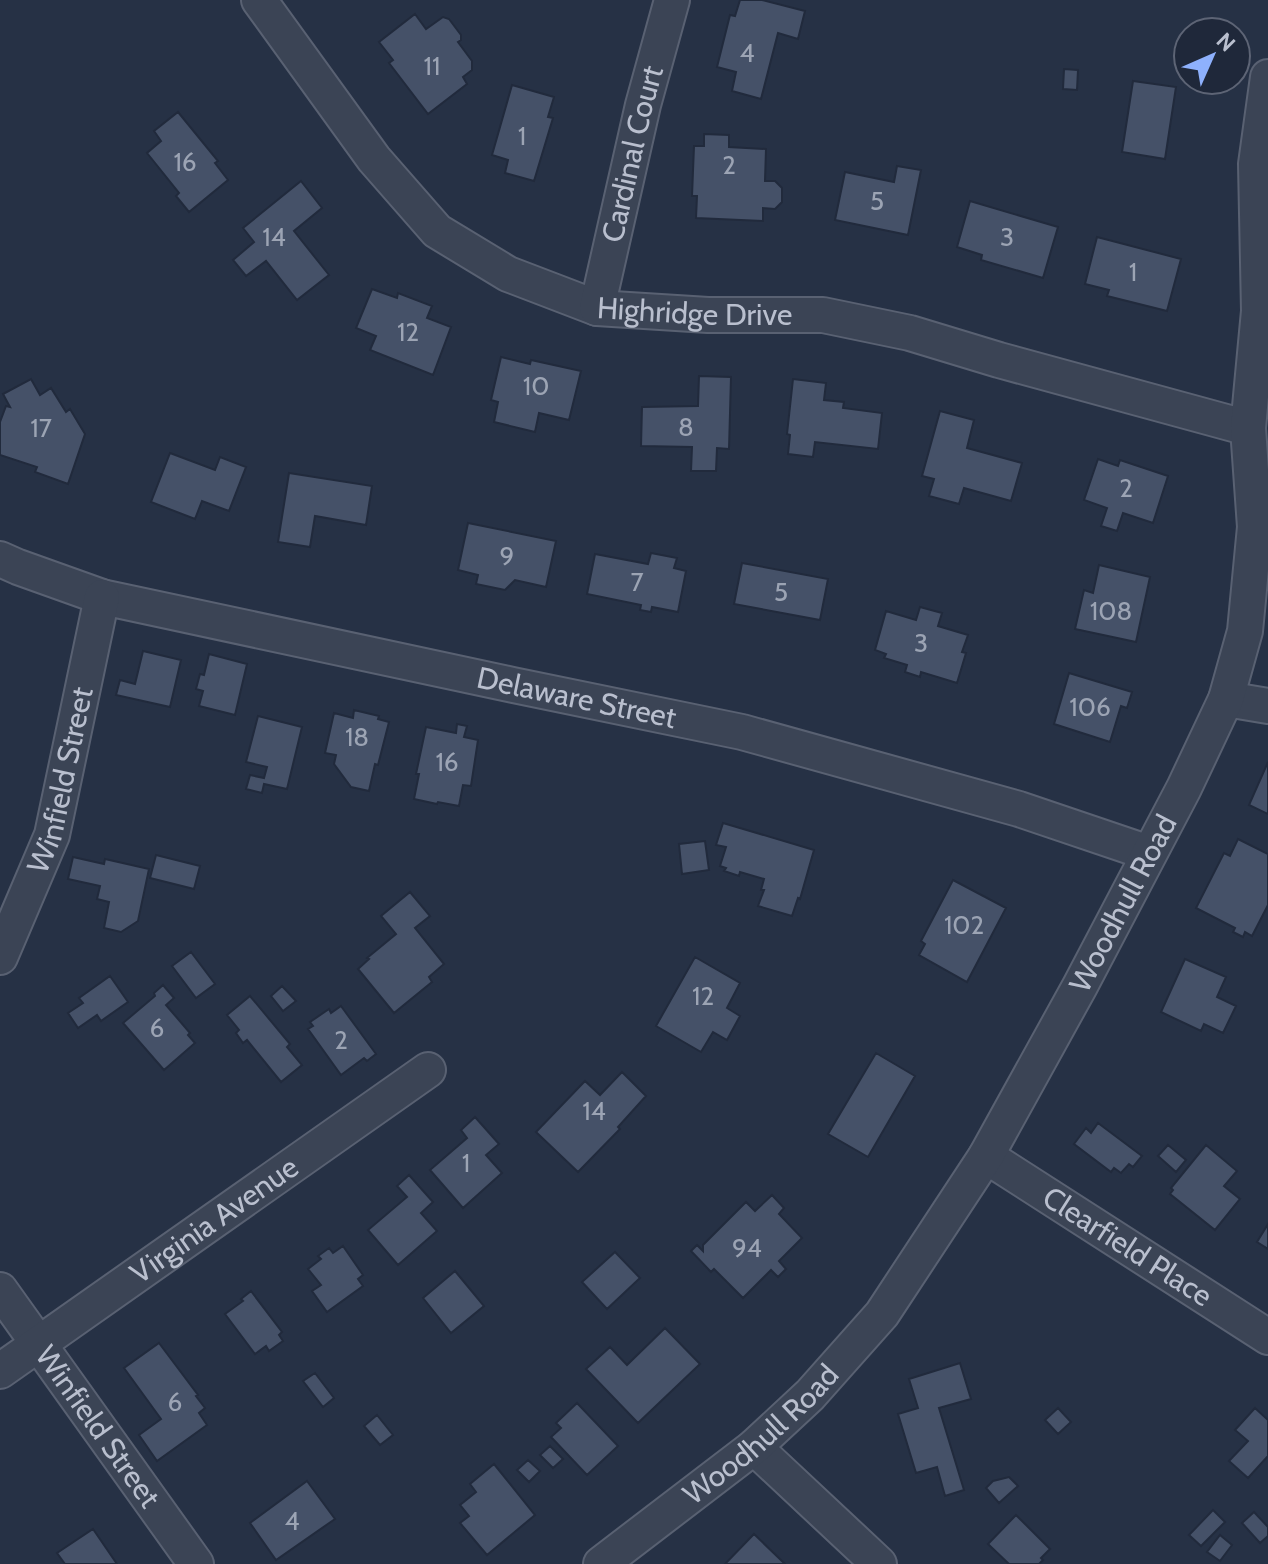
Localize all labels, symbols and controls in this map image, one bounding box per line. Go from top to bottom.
north arrow [1172,16,1252,96]
text: N [1211,27,1241,57]
house number: 4 [739,37,755,69]
house number: 11 [424,50,440,82]
street label: Cardinal Court [593,62,671,246]
house number: 1 [518,120,526,152]
house number: 16 [173,146,197,178]
house number: 2 [722,149,736,181]
house number: 5 [870,185,884,217]
house number: 14 [262,221,286,253]
house number: 3 [1000,221,1014,253]
house number: 1 [1129,256,1137,288]
street label: Highridge Drive [596,289,792,333]
house number: 12 [397,316,419,348]
house number: 10 [523,370,549,402]
house number: 8 [678,411,694,443]
house number: 17 [30,412,52,444]
house number: 2 [1119,472,1133,504]
house number: 9 [500,540,514,572]
house number: 7 [630,566,644,598]
house number: 5 [774,576,788,608]
house number: 108 [1090,595,1132,627]
house number: 3 [914,627,928,659]
street label: Delaware Street [474,659,680,736]
street label: Winfield Street [19,684,101,879]
house number: 106 [1069,691,1111,723]
house number: 18 [345,721,369,753]
house number: 16 [435,746,459,778]
street label: Woodhull Road [1061,808,1185,998]
house number: 102 [944,909,984,941]
house number: 12 [692,980,714,1012]
house number: 6 [150,1012,164,1044]
house number: 2 [334,1024,348,1056]
house number: 14 [582,1095,606,1127]
house number: 1 [462,1147,470,1179]
street label: Virginia Avenue [123,1148,305,1292]
street label: Clearfield Place [1036,1178,1219,1314]
house number: 94 [732,1232,762,1264]
street label: Winfield Street [28,1338,169,1515]
street label: Woodhull Road [676,1357,846,1512]
house number: 6 [168,1386,182,1418]
house number: 4 [284,1505,300,1537]

